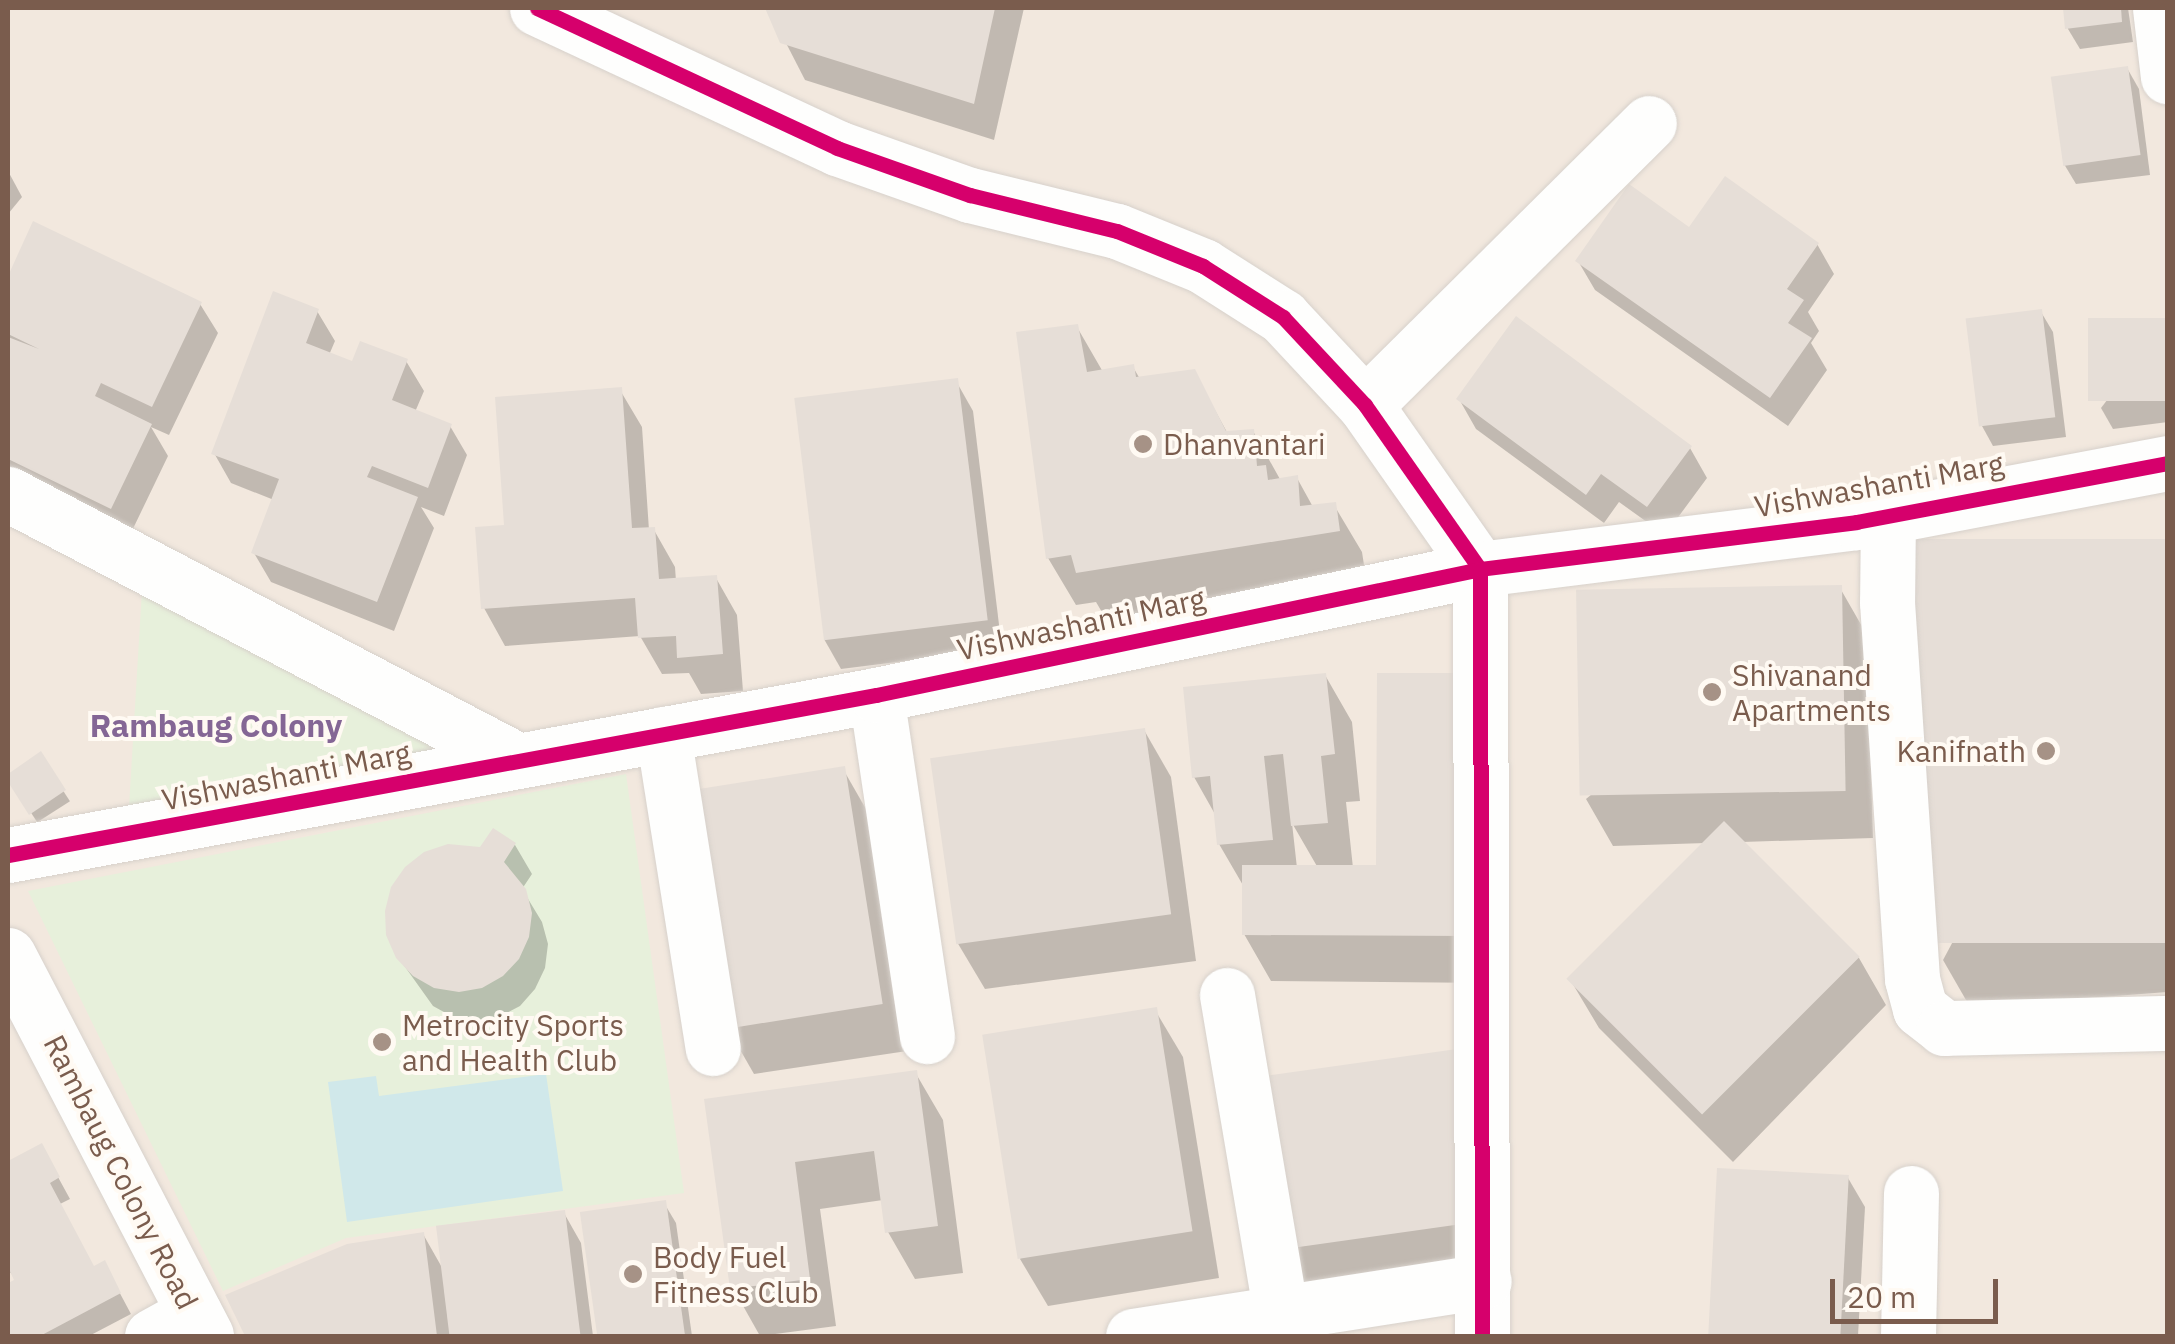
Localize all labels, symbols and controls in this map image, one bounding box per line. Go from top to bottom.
place label: Dhanvantari [1163,426,1326,462]
marker: Dhanvantari [1132,433,1154,455]
street label: Vishwashanti Marg [1752,445,2006,525]
street label: Vishwashanti Marg [954,580,1208,668]
place label: Shivanand Apartments [1732,657,1891,728]
marker: Shivanand Apartments [1701,681,1723,703]
district label: Rambaug Colony [90,706,342,744]
place label: Kanifnath [1897,733,2026,769]
street label: Vishwashanti Marg [159,734,413,818]
marker: Kanifnath [2035,740,2057,762]
place label: Metrocity Sports and Health Club [402,1007,624,1078]
street label: Rambaug Colony Road [36,1029,206,1315]
marker: Metrocity Sports and Health Club [371,1031,393,1053]
place label: Body Fuel Fitness Club [653,1239,819,1310]
scale bar [1835,1259,2002,1321]
marker: Body Fuel Fitness Club [622,1263,644,1285]
text: 20 m [1847,1277,1916,1316]

